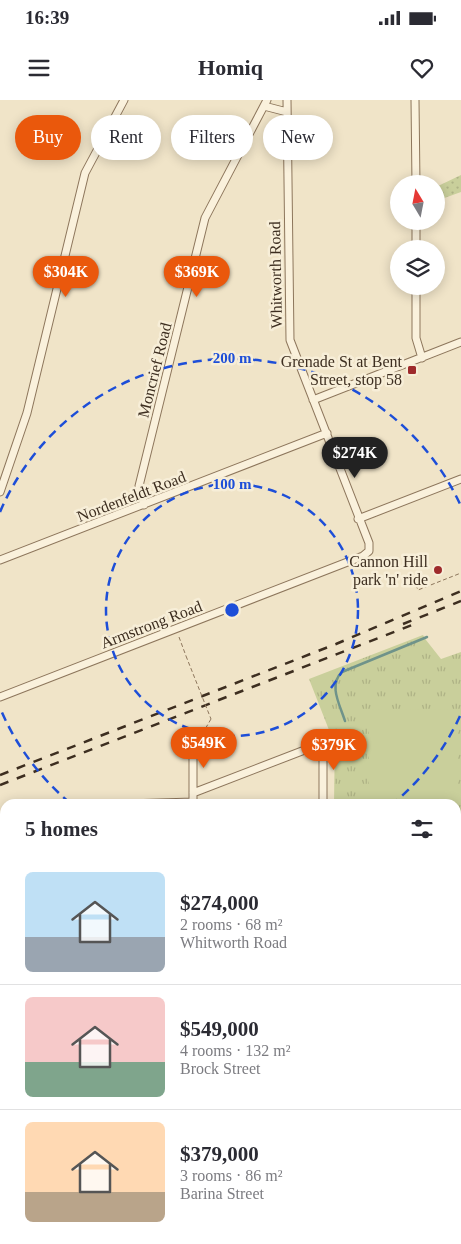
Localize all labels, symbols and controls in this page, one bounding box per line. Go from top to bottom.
text: 16:39 [25,7,69,28]
icon: menu [25,54,53,82]
icon: heart [408,54,436,82]
text: Homiq [198,55,263,80]
chip: Buy [15,115,81,160]
chip: Rent [91,115,161,160]
chip: Filters [171,115,253,160]
chip: New [263,115,333,160]
north arrow [390,175,445,230]
map controls [390,175,445,295]
street label: Whitworth Road [266,221,285,329]
button: layers [390,240,445,295]
pin: $304K [31,256,101,298]
pin: $369K [162,256,232,298]
text: $304K [44,263,88,280]
text: $369K [175,263,219,280]
street label: Moncrief Road [134,321,175,419]
text: 200 m [213,350,252,366]
place label: Grenade St at Bent Street, stop 58 [281,353,403,389]
marker: Grenade St at Bent Street, stop 58 [406,364,418,376]
pin: $274K [320,436,390,479]
text: $274K [333,444,377,461]
street label: Nordenfeldt Road [74,468,188,525]
text: 100 m [213,476,252,492]
place label: Cannon Hill park 'n' ride [349,553,429,589]
marker: Cannon Hill park 'n' ride [432,564,444,576]
street label: Armstrong Road [98,597,205,653]
centre of rings [223,601,241,619]
pin: $549K [169,726,239,769]
pin: $379K [299,728,369,771]
text: $549K [182,734,226,751]
text: $379K [312,736,356,753]
icon: filters [408,815,436,843]
text: 5 homes [25,817,98,841]
text: $274,000 [180,891,259,915]
icon: home [65,892,125,952]
text: 2 rooms · 68 m² [180,916,283,933]
text: Whitworth Road [180,934,287,951]
icon: home [65,1017,125,1077]
text: $549,000 [180,1017,259,1041]
text: 4 rooms · 132 m² [180,1042,291,1059]
text: Brock Street [180,1060,260,1077]
icon: home [65,1142,125,1202]
text: $379,000 [180,1142,259,1166]
text: 3 rooms · 86 m² [180,1167,283,1184]
text: Barina Street [180,1185,264,1202]

